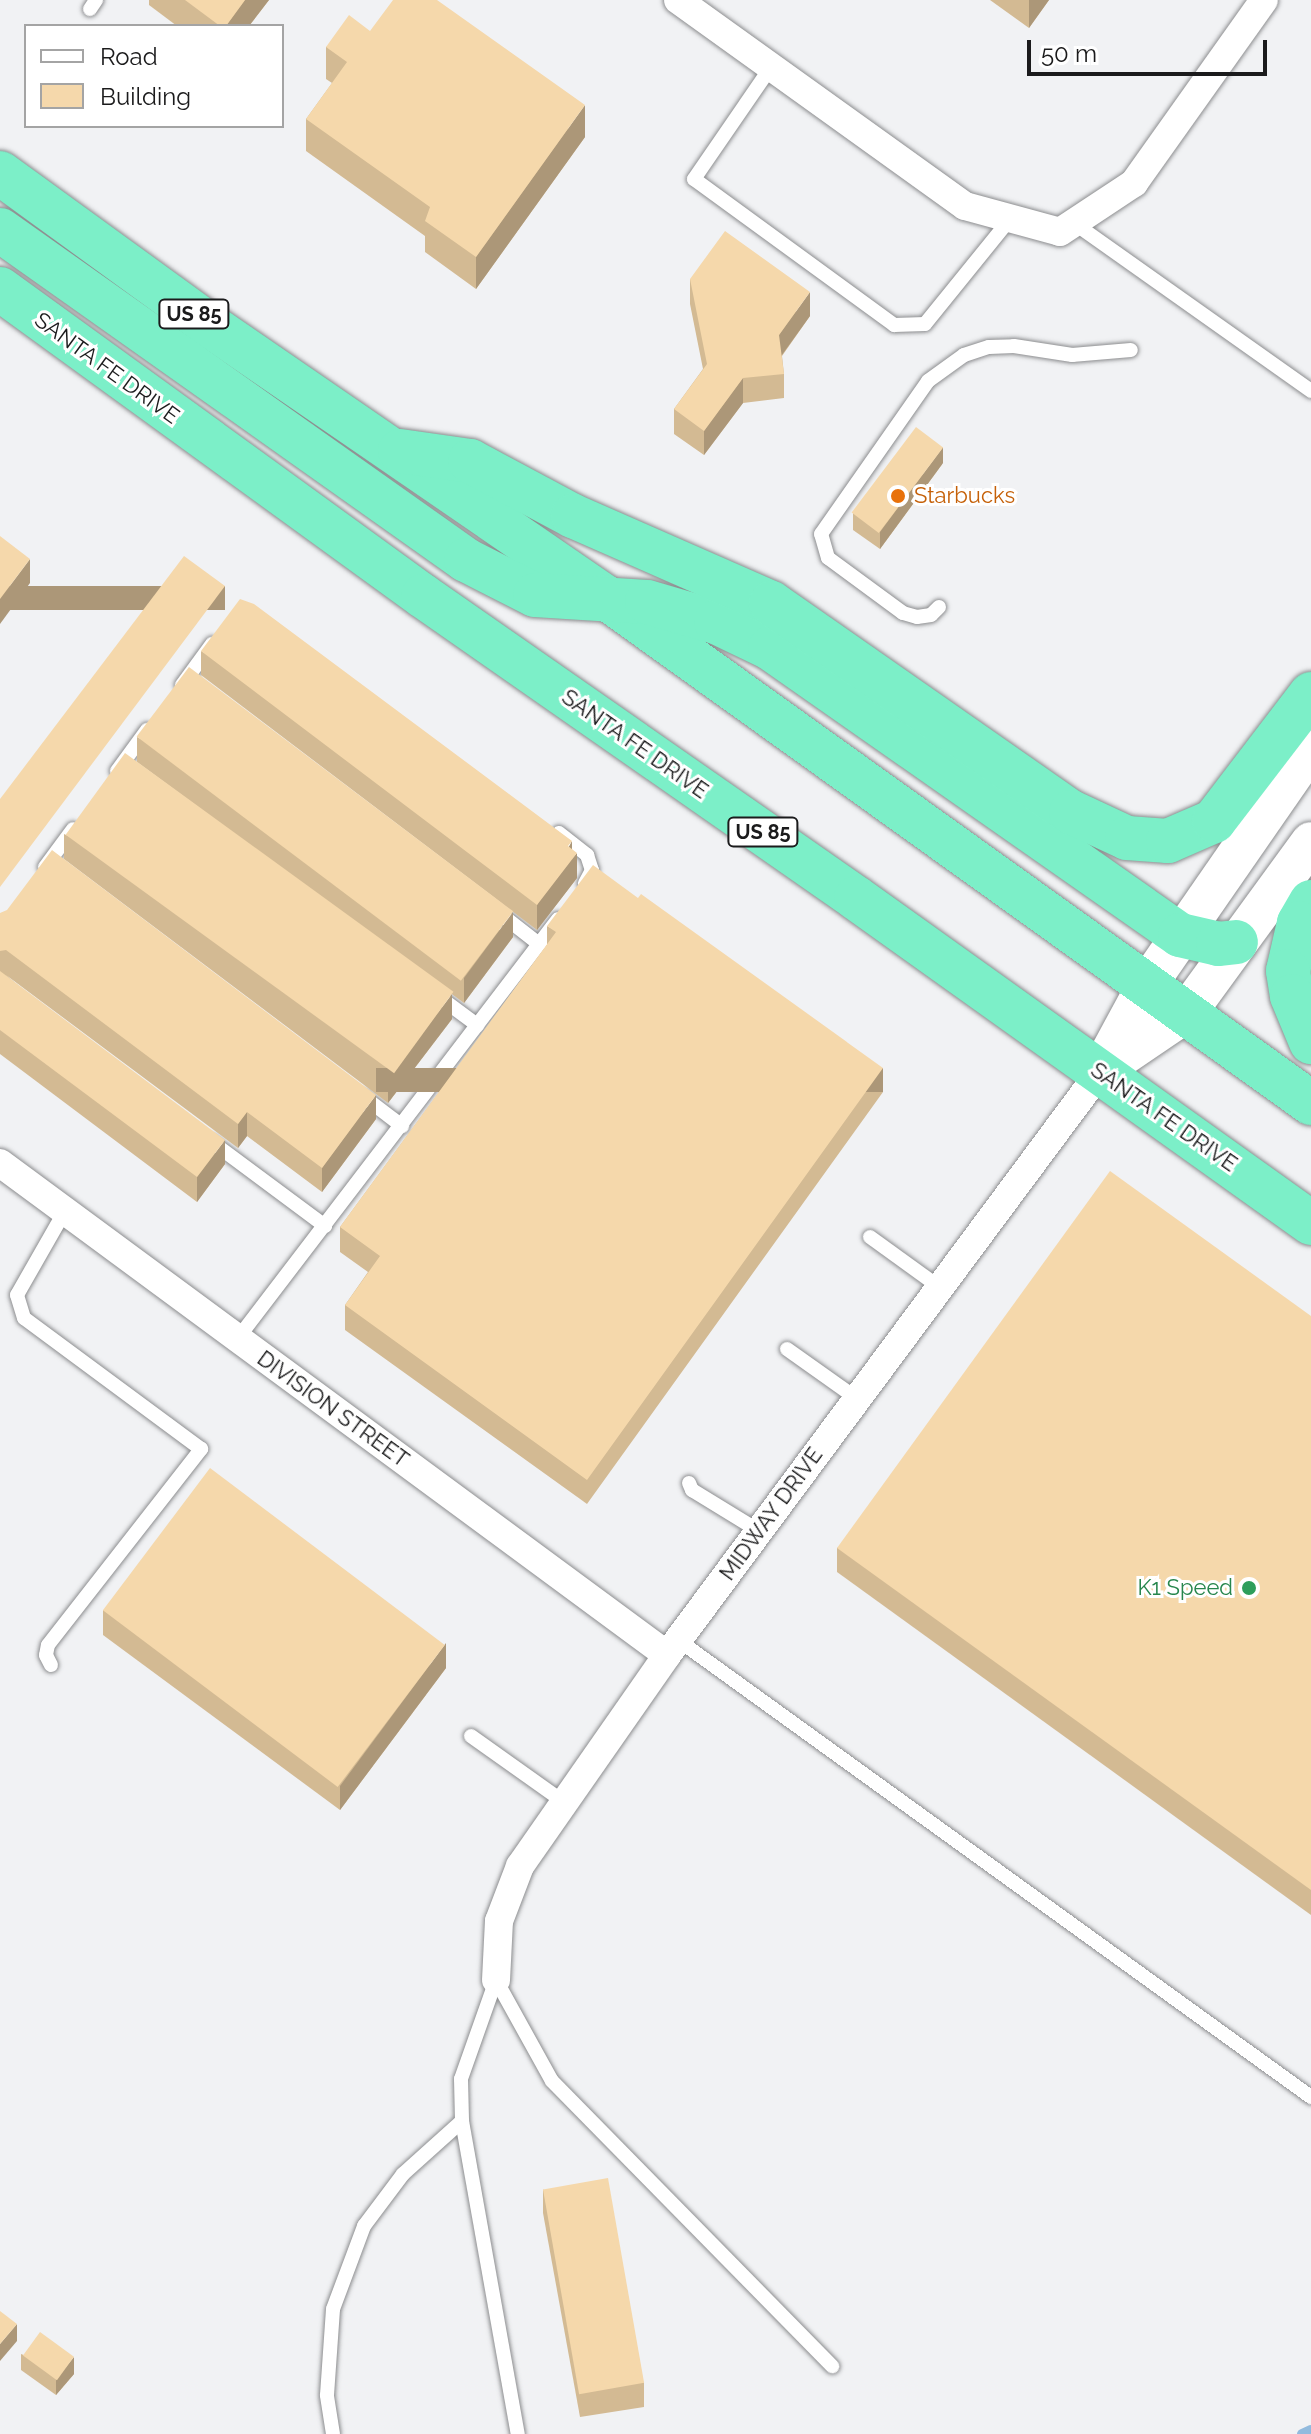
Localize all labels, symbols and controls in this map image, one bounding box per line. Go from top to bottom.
legend [24,24,284,128]
scale bar [1031,24,1271,74]
text: 50 m [1041,39,1097,68]
text: Road [100,42,158,71]
text: Building [100,82,191,111]
road number: US 85 [158,298,230,330]
street label: SANTA FE DRIVE [29,306,185,430]
place label: Starbucks [914,483,1015,509]
marker: Starbucks [889,487,907,505]
street label: SANTA FE DRIVE [556,684,714,804]
road number: US 85 [727,816,799,848]
street label: SANTA FE DRIVE [1085,1057,1243,1177]
street label: DIVISION STREET [252,1345,414,1473]
street label: MIDWAY DRIVE [714,1442,828,1586]
place label: K1 Speed [1137,1575,1233,1601]
marker: K1 Speed [1240,1579,1258,1597]

